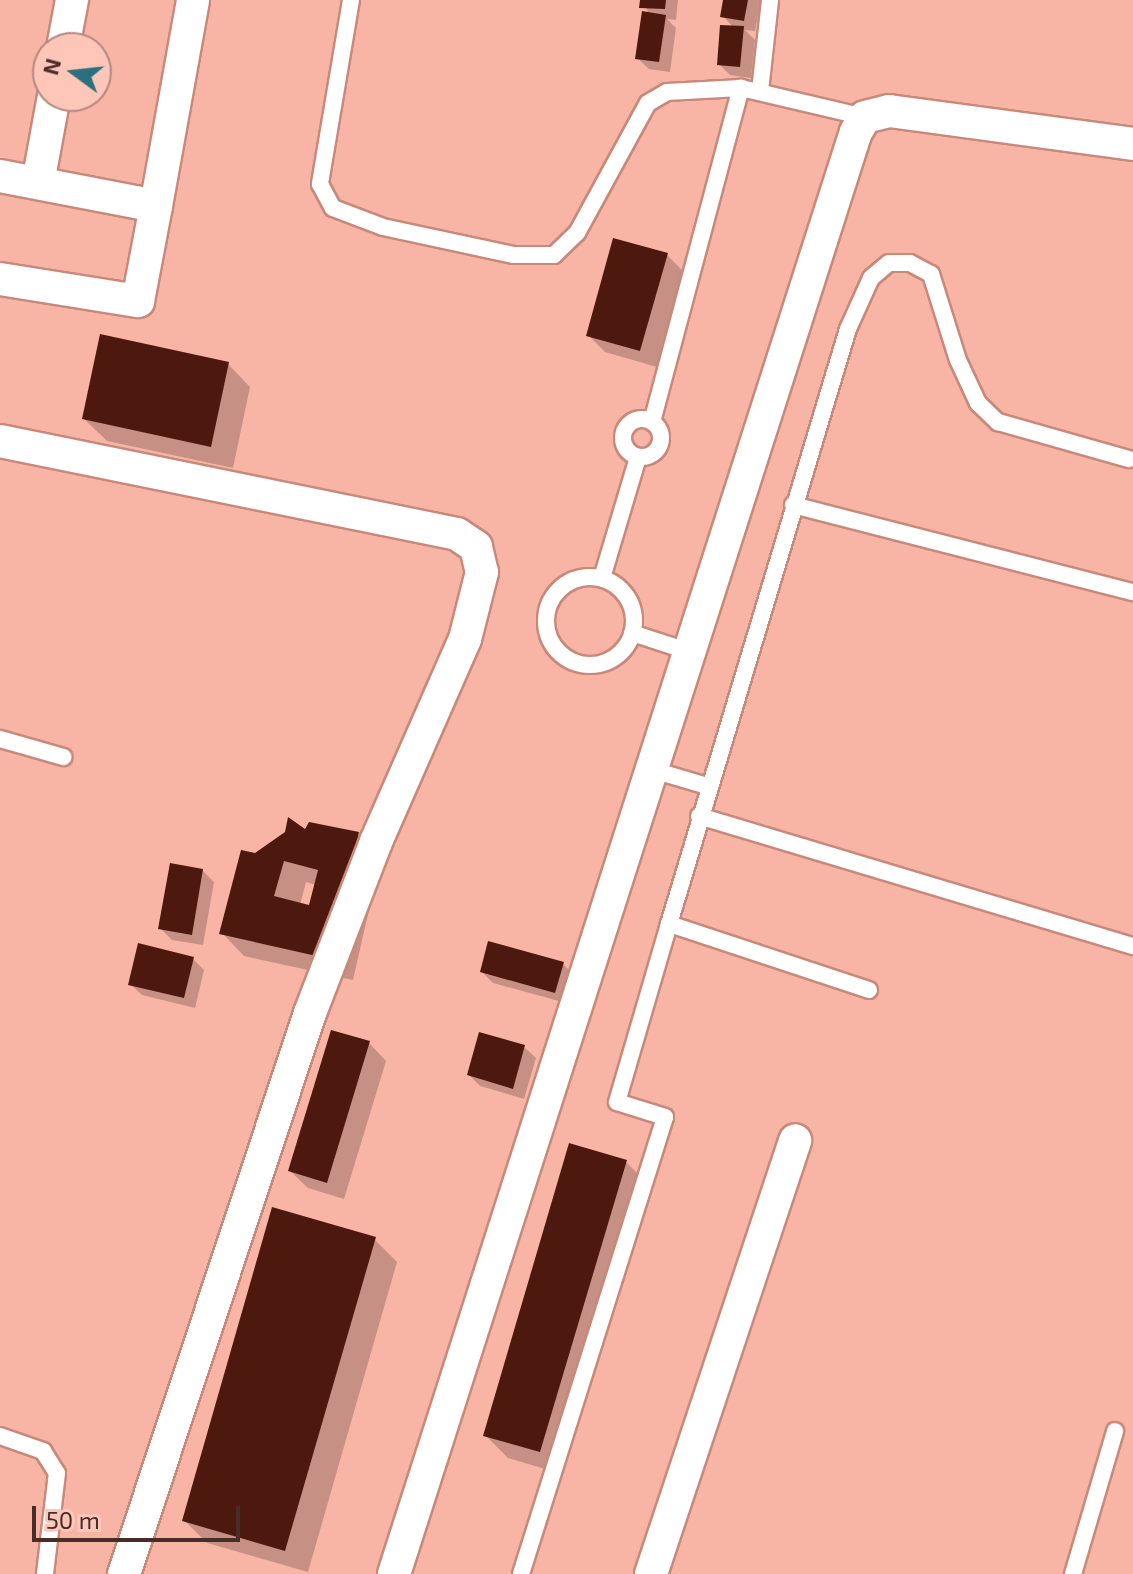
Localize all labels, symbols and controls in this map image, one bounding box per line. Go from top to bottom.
north arrow [32,32,112,112]
text: N [36,55,65,77]
scale bar [36,1490,244,1540]
text: 50 m [46,1505,100,1534]

